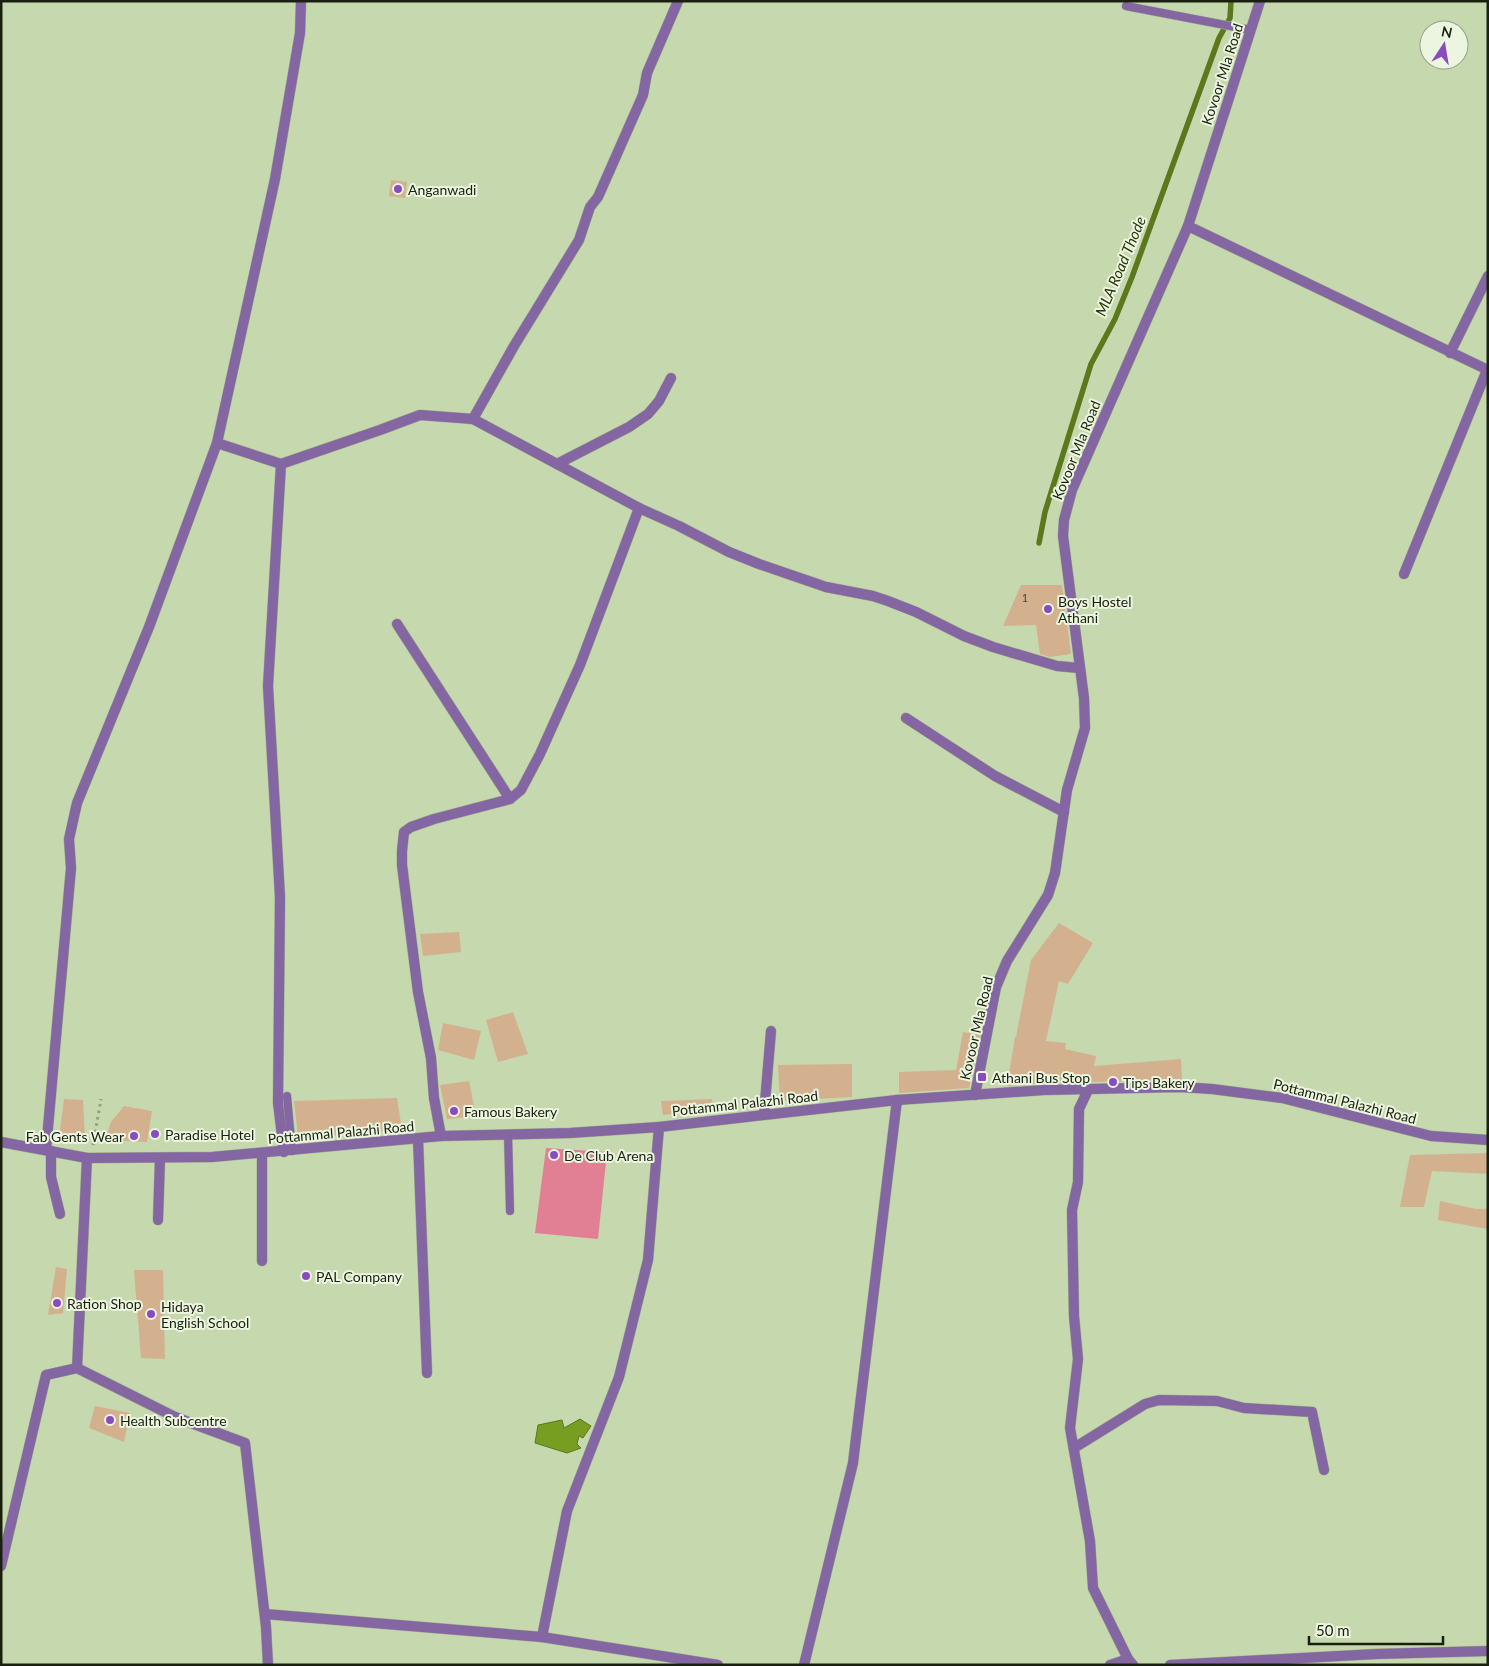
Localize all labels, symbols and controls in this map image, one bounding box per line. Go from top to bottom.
north arrow [1419,20,1469,70]
street label: Kovoor Mla Road [1198,21,1246,127]
text: N [1440,22,1454,41]
place label: Anganwadi [408,181,476,198]
marker: Anganwadi [392,183,404,195]
water label: MLA Road Thode [1091,214,1149,318]
street label: Kovoor Mla Road [1048,398,1104,502]
house number: 1 [1022,591,1028,604]
place label: Boys Hostel Athani [1058,593,1132,626]
marker: Boys Hostel Athani [1042,603,1054,615]
street label: Kovoor Mla Road [956,975,996,1081]
place label: Athani Bus Stop [992,1069,1090,1086]
marker: Athani Bus Stop [976,1071,988,1083]
place label: Tips Bakery [1123,1074,1195,1091]
street label: Pottammal Palazhi Road [1272,1075,1418,1127]
marker: Tips Bakery [1107,1076,1119,1088]
street label: Pottammal Palazhi Road [671,1087,819,1119]
place label: Famous Bakery [464,1103,558,1120]
marker: Famous Bakery [448,1105,460,1117]
street label: Pottammal Palazhi Road [267,1117,415,1147]
place label: Paradise Hotel [165,1126,254,1143]
place label: Fab Gents Wear [26,1128,124,1145]
marker: Paradise Hotel [149,1128,161,1140]
marker: Fab Gents Wear [128,1130,140,1142]
place label: De Club Arena [564,1147,653,1164]
marker: De Club Arena [548,1149,560,1161]
place label: PAL Company [316,1268,403,1285]
marker: PAL Company [300,1270,312,1282]
place label: Ration Shop [67,1295,142,1312]
marker: Ration Shop [51,1297,63,1309]
place label: Hidaya English School [161,1298,249,1331]
marker: Hidaya English School [145,1308,157,1320]
place label: Health Subcentre [120,1412,227,1429]
marker: Health Subcentre [104,1414,116,1426]
scale bar [1309,1614,1443,1646]
text: 50 m [1316,1621,1350,1639]

